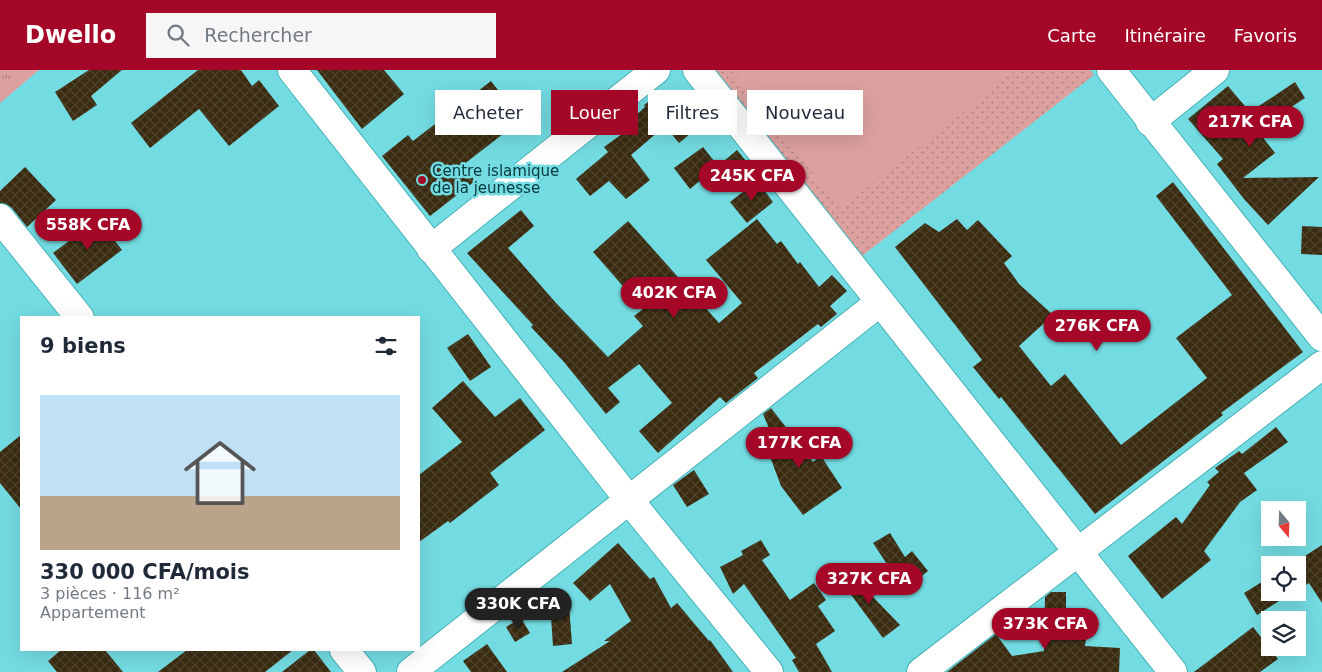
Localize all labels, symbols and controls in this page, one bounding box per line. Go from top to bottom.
search box [146,13,496,58]
text: Dwello [25,21,116,49]
icon: search [164,21,192,49]
text: Rechercher [204,24,312,46]
text: Carte [1047,25,1096,46]
text: Itinéraire [1124,25,1206,46]
text: Favoris [1234,25,1297,46]
chip: Acheter [435,90,541,135]
chip: Louer [551,90,638,135]
chip: Filtres [648,90,737,135]
chip: Nouveau [747,90,863,135]
pin: 217K CFA [1198,106,1302,148]
text: 217K CFA [1208,112,1292,131]
pin: 245K CFA [700,160,804,202]
place label: Centre islamique de la jeunesse [432,162,559,197]
text: 245K CFA [710,166,794,185]
marker: Centre islamique de la jeunesse [416,174,428,186]
pin: 558K CFA [36,208,140,251]
text: 558K CFA [46,215,130,234]
pin: 402K CFA [622,276,726,319]
text: 402K CFA [632,283,716,302]
pin: 276K CFA [1045,310,1149,352]
text: 276K CFA [1055,316,1139,335]
icon: filters [372,332,400,360]
text: 9 biens [40,334,126,358]
pin: 177K CFA [747,426,851,469]
icon: home [175,428,265,518]
text: 177K CFA [757,433,841,452]
north arrow [1261,501,1306,546]
map controls [1261,501,1306,656]
button: locate [1261,556,1306,601]
text: 330 000 CFA/mois [40,560,250,584]
pin: 327K CFA [817,562,921,605]
text: 327K CFA [827,569,911,588]
text: 3 pièces · 116 m² [40,584,180,603]
pin: 330K CFA [466,588,570,630]
text: 330K CFA [476,594,560,613]
text: Appartement [40,603,146,622]
pin: 373K CFA [993,608,1097,650]
button: layers [1261,611,1306,656]
text: 373K CFA [1003,614,1087,633]

